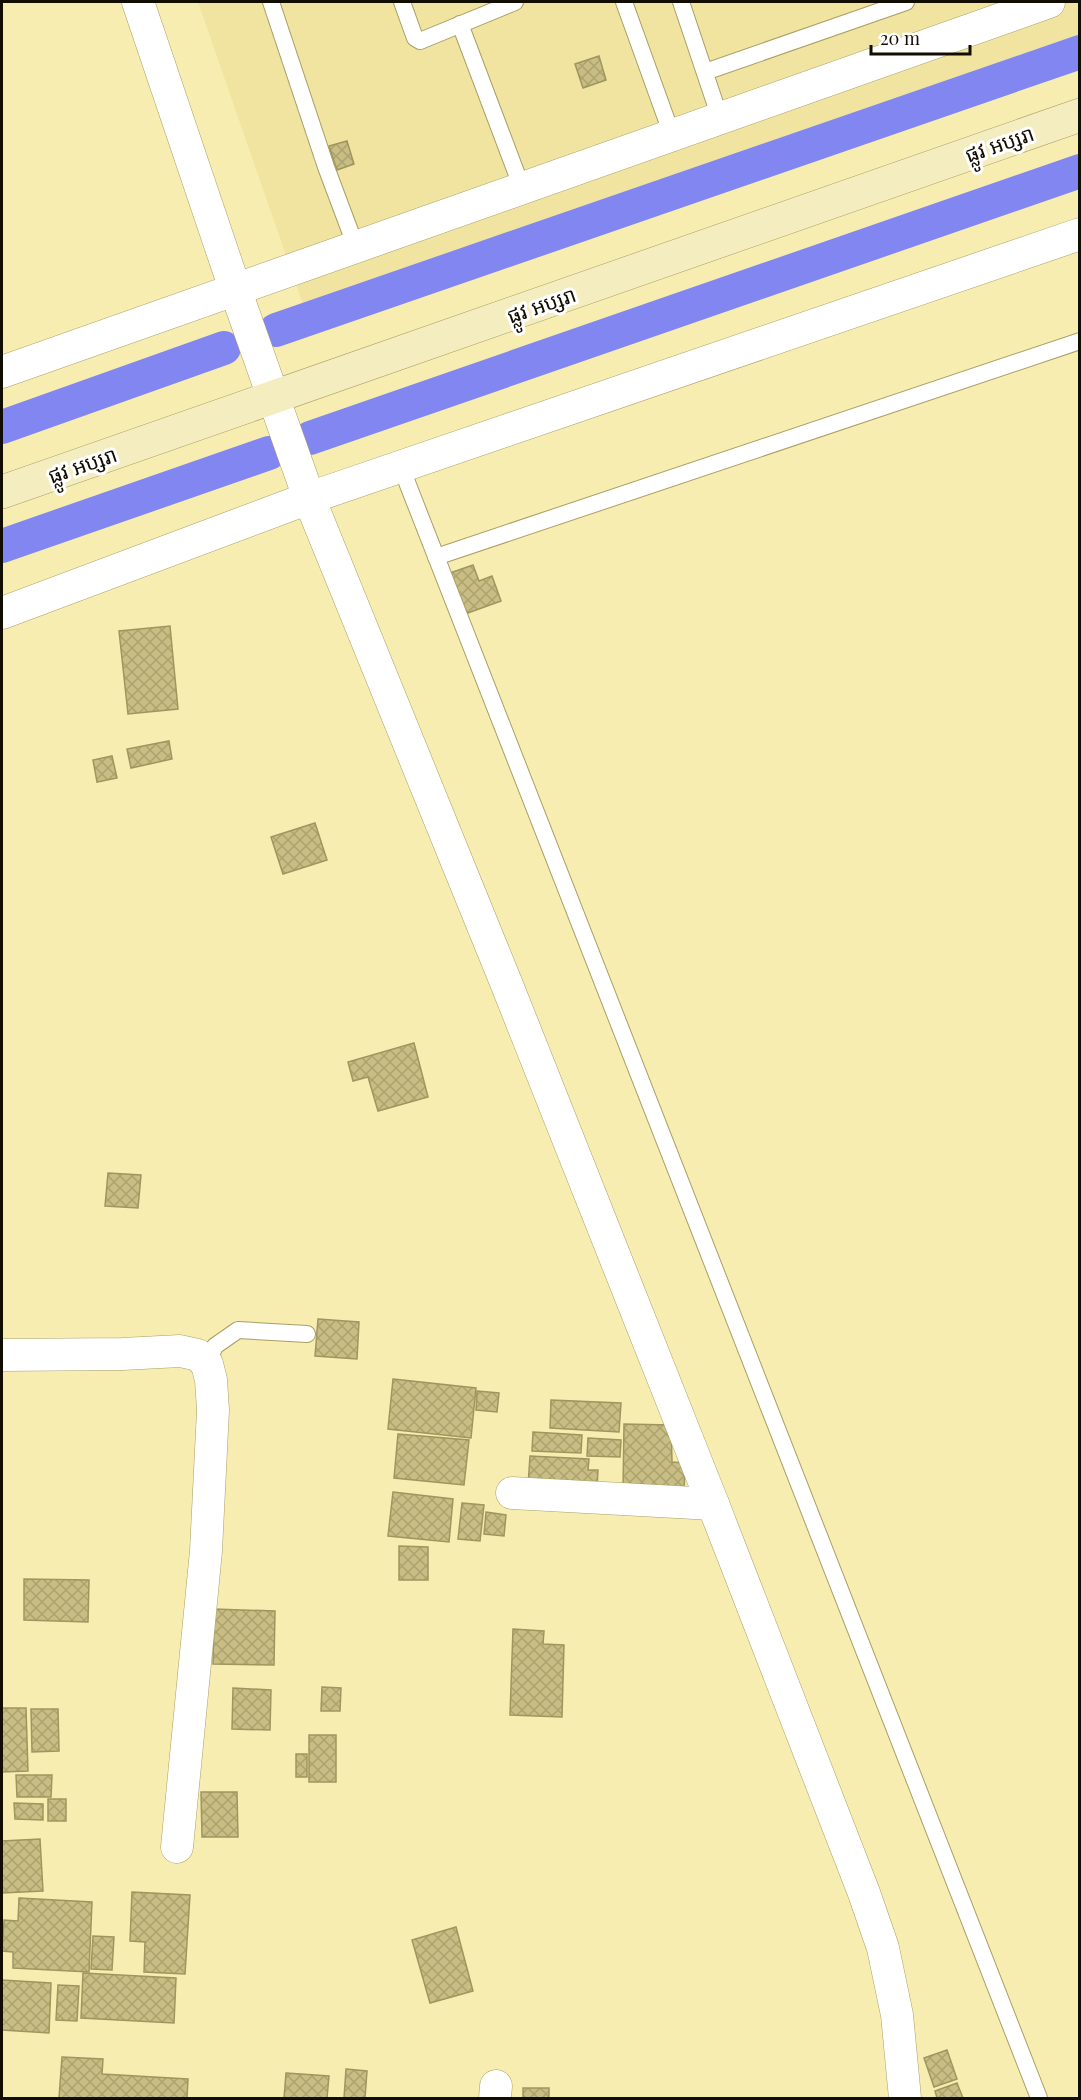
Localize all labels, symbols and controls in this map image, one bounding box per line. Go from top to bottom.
scale bar [871,18,970,56]
text: 20 m [880,26,920,50]
street label: ផ្លូវ អប្សរា [961,118,1040,175]
street label: ផ្លូវ អប្សរា [503,279,582,336]
street label: ផ្លូវ អប្សរា [44,439,123,496]

